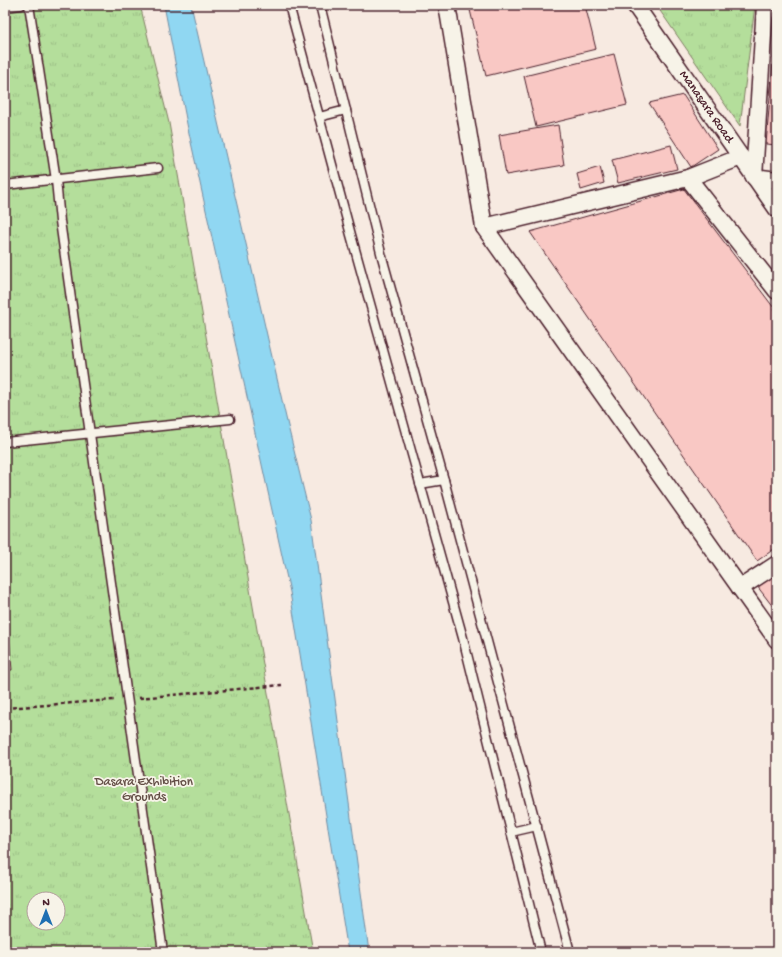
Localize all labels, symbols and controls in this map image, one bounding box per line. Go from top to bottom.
street label: Manasara Road [675,68,737,147]
park label: Dasara Exhibition Grounds [94,775,194,805]
north arrow [26,891,66,931]
text: N [42,897,50,909]

